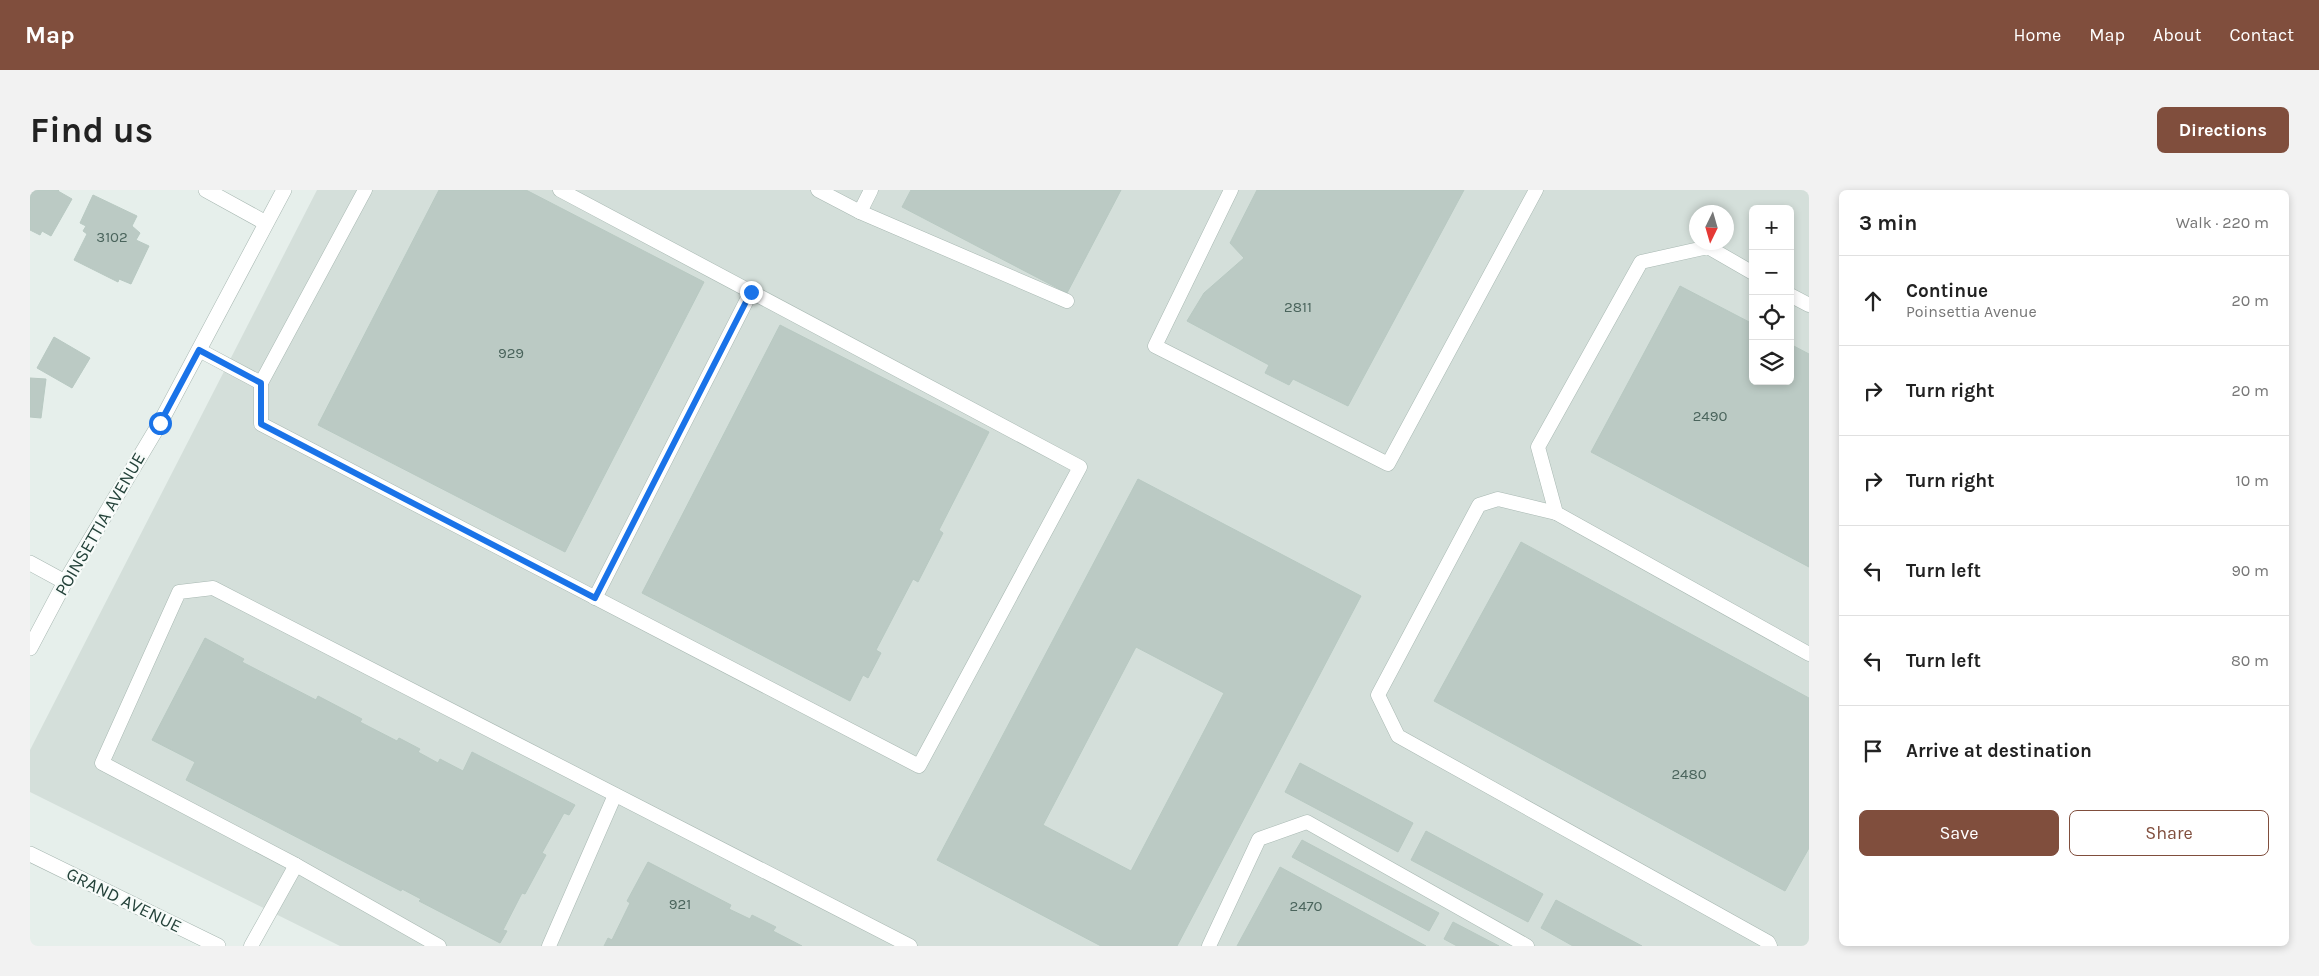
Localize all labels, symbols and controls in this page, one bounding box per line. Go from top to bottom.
text: Map [25,21,75,49]
text: Home [2013,24,2061,46]
text: Map [2089,24,2125,46]
text: About [2153,24,2202,46]
text: Contact [2230,24,2294,46]
button: Directions [2157,107,2289,153]
text: Find us [30,110,153,151]
north arrow [1689,205,1734,250]
map controls [1749,205,1794,385]
button: + [1749,205,1794,250]
text: 3 min [1859,211,1917,235]
text: Walk · 220 m [2176,213,2269,232]
house number: 3102 [96,228,128,246]
button: − [1749,250,1794,295]
text: Continue [1906,280,1988,302]
route end [740,281,763,304]
icon: ahead [1859,287,1887,315]
text: 20 m [2231,291,2269,310]
button: locate [1749,295,1794,340]
house number: 2811 [1284,298,1312,316]
text: Poinsettia Avenue [1906,302,2037,321]
button: layers [1749,340,1794,385]
house number: 929 [498,344,524,362]
icon: right [1859,377,1887,405]
text: Turn right [1906,380,1995,402]
text: 20 m [2231,381,2269,400]
house number: 2490 [1693,407,1727,425]
route start [149,412,172,435]
street label: POINSETTIA AVENUE [50,448,150,600]
icon: right [1859,467,1887,495]
text: Turn right [1906,470,1995,492]
text: 10 m [2235,471,2269,490]
icon: left [1859,557,1887,585]
text: Turn left [1906,560,1981,582]
text: 90 m [2231,561,2269,580]
icon: left [1859,647,1887,675]
text: Turn left [1906,650,1981,672]
text: 80 m [2231,651,2269,670]
icon: arrive [1859,737,1887,765]
text: Arrive at destination [1906,740,2092,762]
house number: 2480 [1671,765,1707,783]
button: Save [1859,810,2059,856]
button: Share [2069,810,2269,856]
street label: GRAND AVENUE [63,863,185,937]
house number: 921 [669,895,691,913]
house number: 2470 [1289,897,1323,915]

